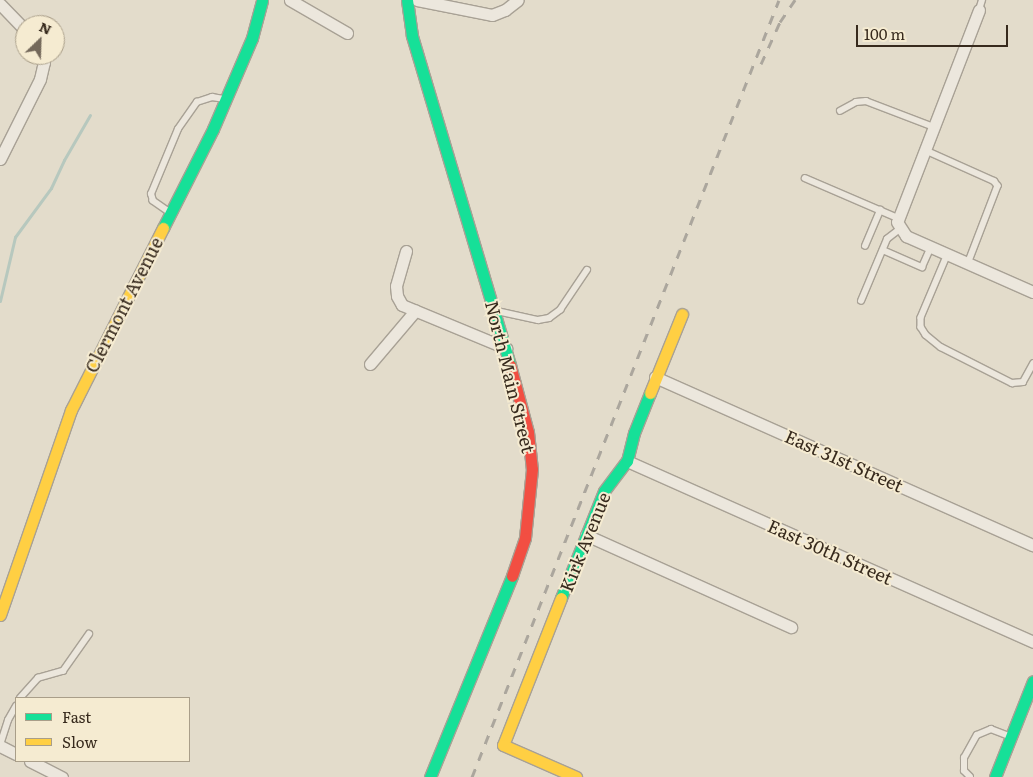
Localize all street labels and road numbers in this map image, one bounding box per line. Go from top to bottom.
street label: Clermont Avenue [81,234,167,376]
street label: North Main Street [481,299,539,455]
street label: East 31st Street [781,425,907,497]
street label: Kirk Avenue [555,489,615,595]
street label: East 30th Street [764,515,896,589]

